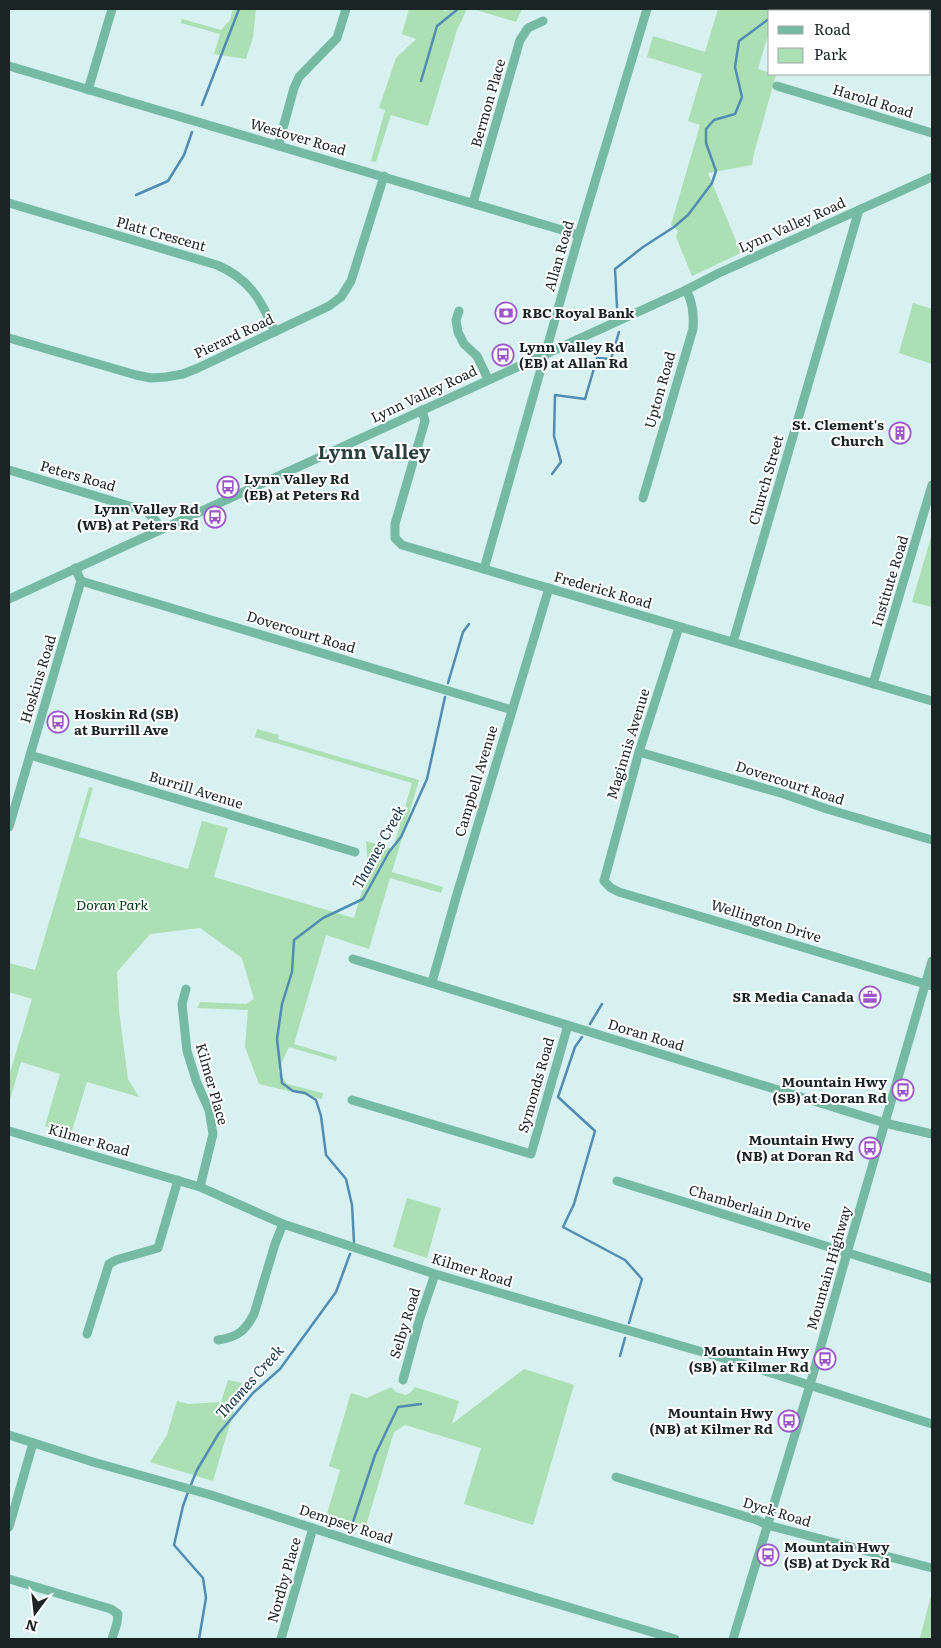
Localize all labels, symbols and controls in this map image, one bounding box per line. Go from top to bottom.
legend [768,10,931,75]
text: Road [814,17,850,40]
text: Park [814,42,848,65]
street label: Bermon Place [465,56,509,149]
street label: Harold Road [830,78,917,122]
street label: Westover Road [248,113,349,159]
street label: Lynn Valley Road [735,191,849,257]
street label: Platt Crescent [114,211,209,256]
street label: Allan Road [538,217,578,294]
bank icon: RBC Royal Bank [494,301,518,325]
place label: RBC Royal Bank [522,302,635,322]
street label: Pierard Road [190,308,277,362]
place label: Lynn Valley Rd (EB) at Allan Rd [519,336,628,372]
bus stop icon: Lynn Valley Rd (EB) at Allan Rd [491,343,515,367]
street label: Upton Road [639,349,680,431]
street label: Lynn Valley Road [367,359,480,427]
place label: St. Clement's Church [792,414,884,450]
building icon: St. Clement's Church [888,421,912,445]
street label: Church Street [743,432,788,527]
district label: Lynn Valley [318,437,431,465]
street label: Peters Road [38,455,119,496]
place label: Lynn Valley Rd (EB) at Peters Rd [244,468,360,504]
bus stop icon: Lynn Valley Rd (EB) at Peters Rd [216,475,240,499]
place label: Lynn Valley Rd (WB) at Peters Rd [77,498,199,534]
bus stop icon: Lynn Valley Rd (WB) at Peters Rd [203,505,227,529]
street label: Institute Road [866,532,913,629]
street label: Frederick Road [552,565,655,613]
street label: Dovercourt Road [244,605,359,657]
street label: Hoskins Road [14,632,60,725]
street label: Maginnis Avenue [601,686,653,802]
place label: Hoskin Rd (SB) at Burrill Ave [74,703,179,739]
bus stop icon: Hoskin Rd (SB) at Burrill Ave [46,710,70,734]
street label: Campbell Avenue [449,723,502,839]
street label: Dovercourt Road [733,755,848,809]
street label: Burrill Avenue [147,765,246,813]
water label: Thames Creek [345,800,411,892]
park label: Doran Park [76,894,148,914]
street label: Wellington Drive [709,894,824,946]
office icon: SR Media Canada [858,985,882,1009]
place label: SR Media Canada [733,986,855,1006]
street label: Doran Road [606,1013,687,1055]
street label: Symonds Road [512,1034,558,1135]
street label: Kilmer Place [192,1040,234,1127]
place label: Mountain Hwy (SB) at Doran Rd [772,1071,887,1107]
bus stop icon: Mountain Hwy (SB) at Doran Rd [891,1078,915,1102]
street label: Kilmer Road [46,1118,133,1160]
place label: Mountain Hwy (NB) at Doran Rd [736,1129,854,1165]
bus stop icon: Mountain Hwy (NB) at Doran Rd [858,1136,882,1160]
street label: Chamberlain Drive [687,1179,814,1235]
street label: Mountain Highway [801,1202,856,1332]
street label: Kilmer Road [429,1247,516,1291]
street label: Selby Road [384,1284,424,1361]
water label: Thames Creek [209,1338,289,1423]
place label: Mountain Hwy (SB) at Kilmer Rd [689,1340,809,1376]
bus stop icon: Mountain Hwy (SB) at Kilmer Rd [813,1347,837,1371]
place label: Mountain Hwy (NB) at Kilmer Rd [650,1402,773,1438]
bus stop icon: Mountain Hwy (NB) at Kilmer Rd [777,1409,801,1433]
street label: Dyck Road [741,1491,814,1531]
street label: Dempsey Road [297,1498,396,1548]
street label: Nordby Place [261,1535,305,1625]
place label: Mountain Hwy (SB) at Dyck Rd [784,1536,890,1572]
bus stop icon: Mountain Hwy (SB) at Dyck Rd [756,1543,780,1567]
north arrow [10,1588,60,1638]
text: N [23,1615,40,1638]

